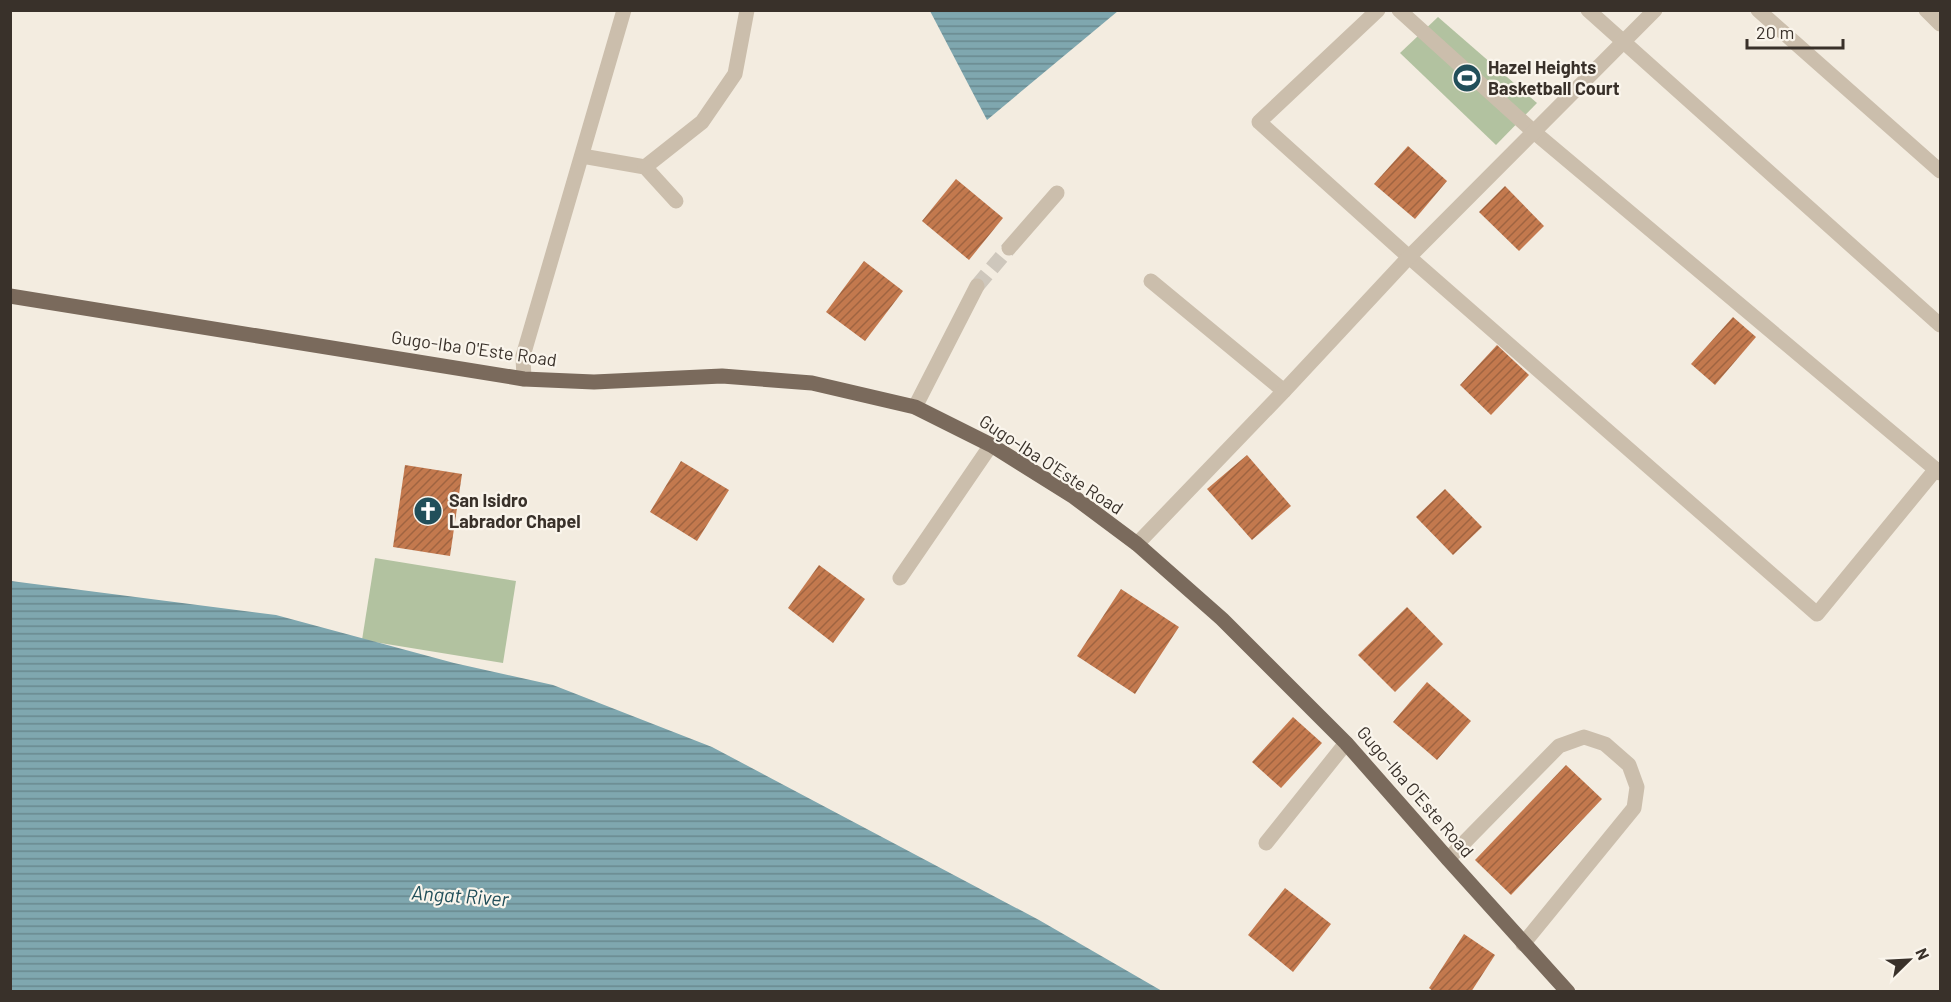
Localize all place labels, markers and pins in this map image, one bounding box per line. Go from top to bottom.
place label: Hazel Heights Basketball Court [1488,56,1620,99]
sports icon: Hazel Heights Basketball Court [1451,62,1483,94]
place label: San Isidro Labrador Chapel [449,489,581,532]
church icon: San Isidro Labrador Chapel [412,495,444,527]

